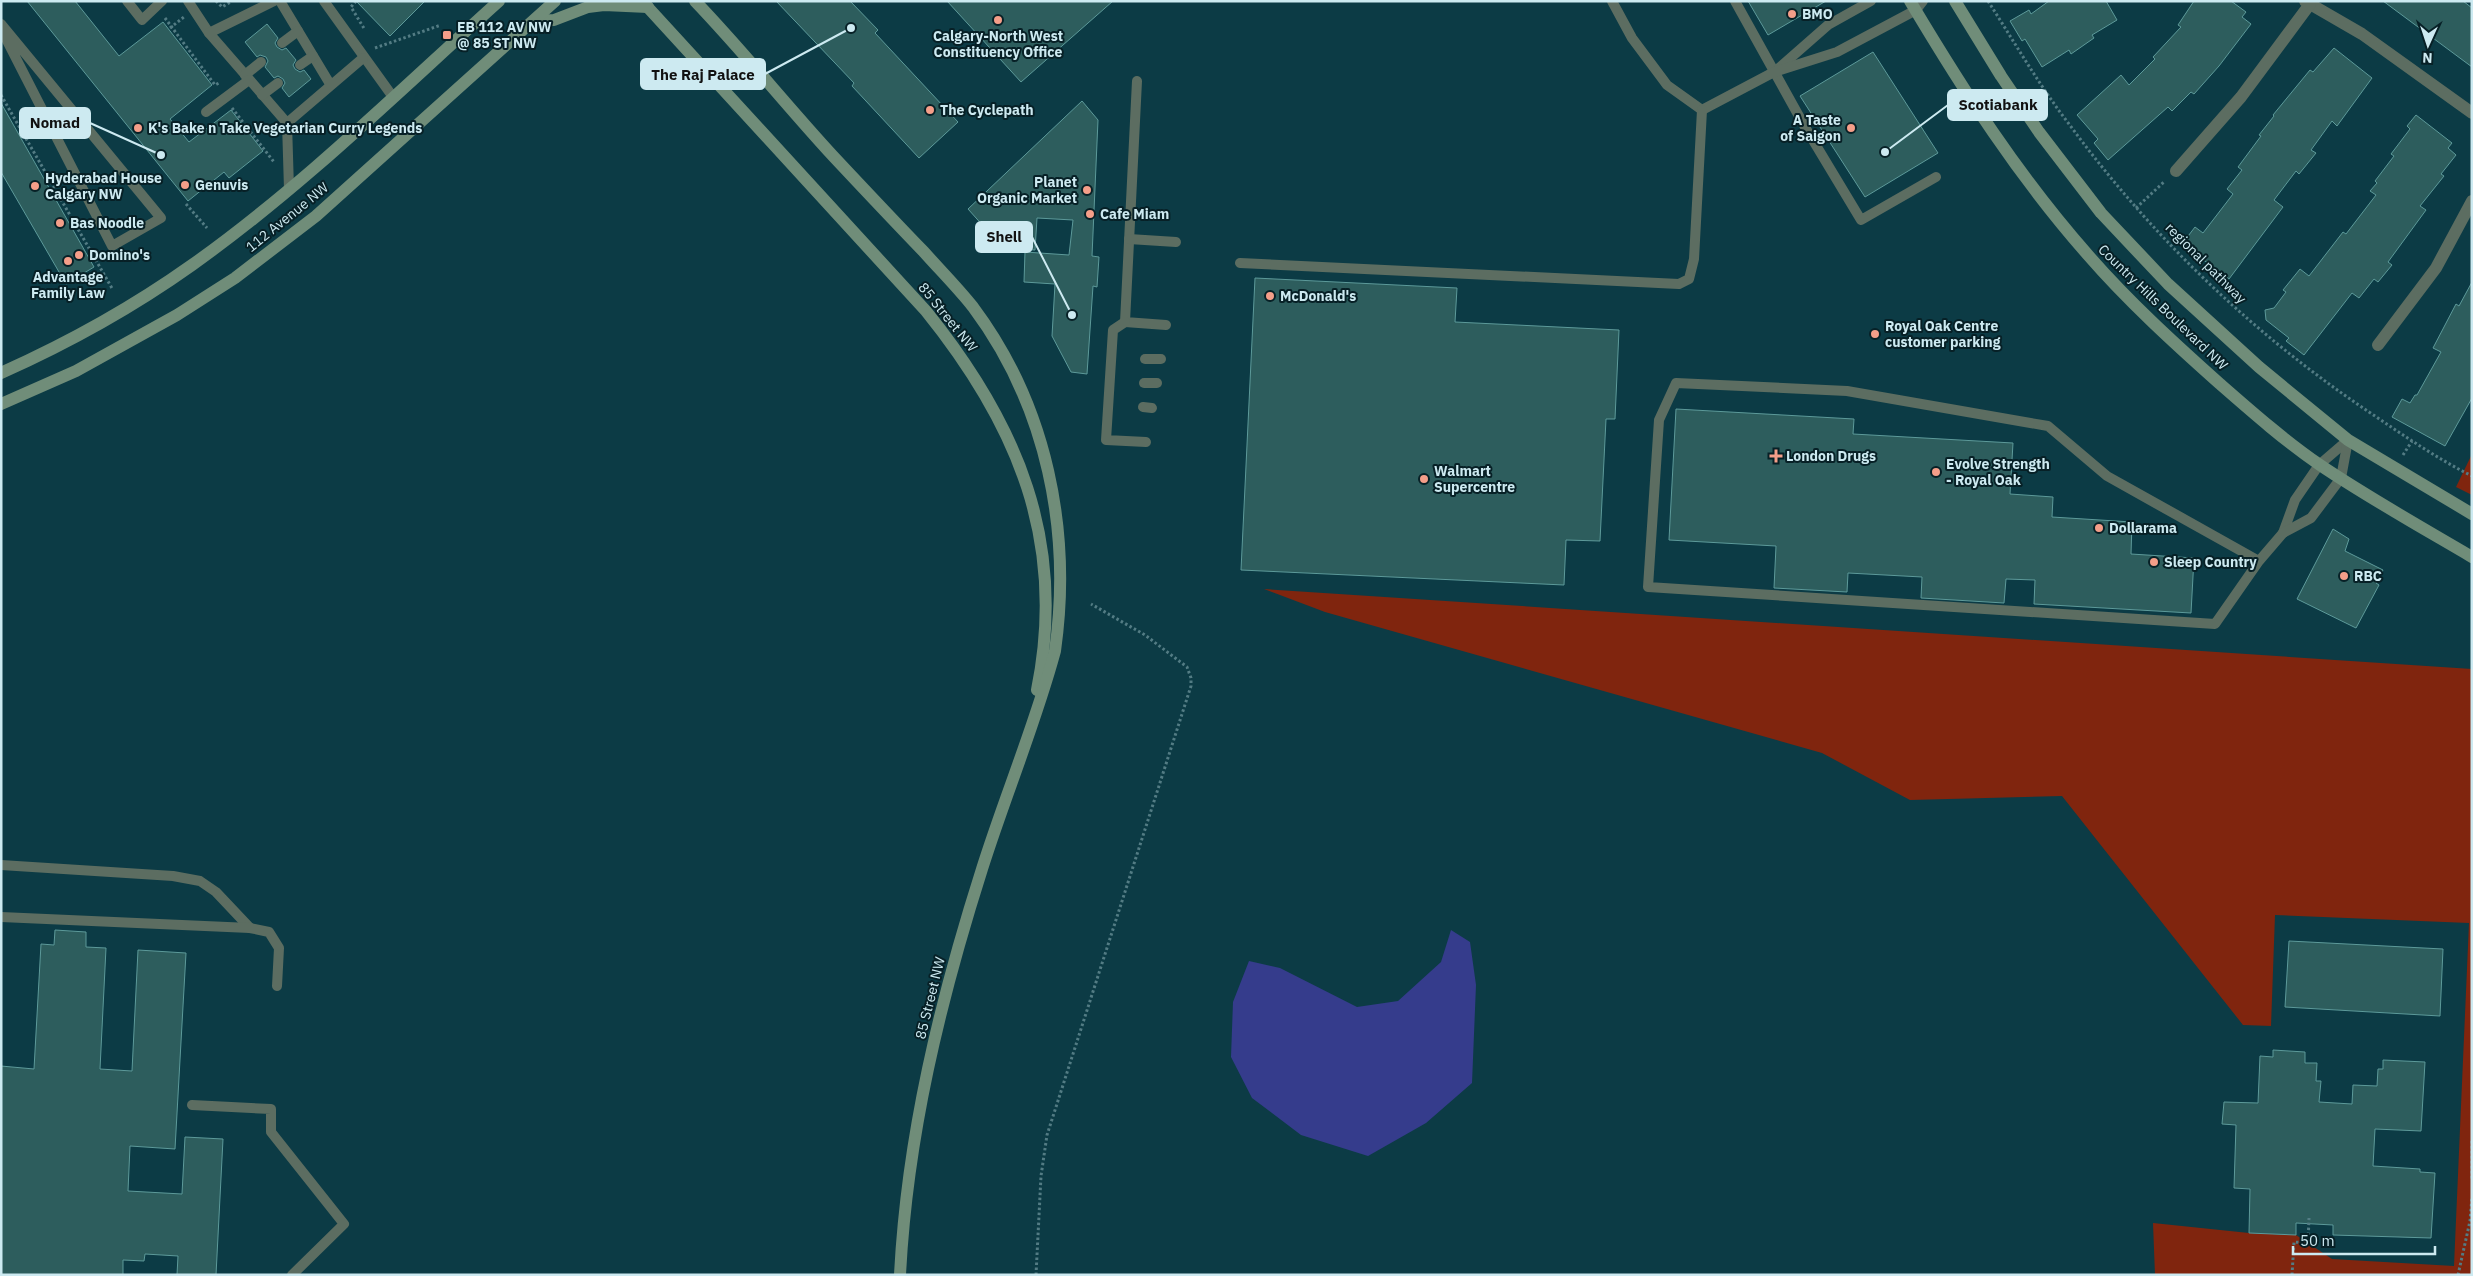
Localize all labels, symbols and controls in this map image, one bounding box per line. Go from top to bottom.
place label: BMO [1802,5,1833,23]
marker: BMO [1786,8,1798,20]
marker: Calgary-North West Constituency Office [992,14,1004,26]
place label: EB 112 AV NW @ 85 ST NW [457,18,552,52]
north arrow [2403,20,2453,70]
place label: Calgary-North West Constituency Office [933,27,1063,61]
marker: EB 112 AV NW @ 85 ST NW [441,29,453,41]
text: N [2422,49,2433,67]
callout: The Raj Palace [641,59,765,89]
text: The Raj Palace [651,65,755,84]
callout: Scotiabank [1948,90,2047,120]
text: Scotiabank [1958,95,2038,114]
place label: The Cyclepath [940,101,1034,119]
marker: The Cyclepath [924,104,936,116]
callout: Nomad [20,108,90,138]
place label: A Taste of Saigon [1780,111,1841,145]
text: Nomad [30,113,80,132]
place label: K's Bake n Take Vegetarian Curry Legends [148,119,422,137]
marker: K's Bake n Take Vegetarian Curry Legends [132,122,144,134]
marker: A Taste of Saigon [1845,122,1857,134]
place label: Hyderabad House Calgary NW [45,169,162,203]
place label: Planet Organic Market [977,173,1077,207]
place label: Genuvis [195,176,248,194]
street label: 112 Avenue NW [242,178,332,256]
marker: Genuvis [179,179,191,191]
marker: Hyderabad House Calgary NW [29,180,41,192]
marker: Planet Organic Market [1081,184,1093,196]
place label: Cafe Miam [1100,205,1169,223]
marker: Cafe Miam [1084,208,1096,220]
place label: Bas Noodle [70,214,144,232]
marker: Bas Noodle [54,217,66,229]
street label: regional pathway [2162,219,2250,307]
callout: Shell [976,222,1032,252]
text: Shell [986,227,1022,246]
street label: Country Hills Boulevard NW [2094,240,2232,374]
place label: Domino's [89,246,150,264]
marker: Domino's [73,249,85,261]
marker: Advantage Family Law [62,255,74,267]
place label: Advantage Family Law [31,268,105,302]
street label: 85 Street NW [915,279,982,356]
place label: McDonald's [1280,287,1356,305]
marker: McDonald's [1264,290,1276,302]
place label: Royal Oak Centre customer parking [1885,317,2001,351]
marker: Royal Oak Centre customer parking [1869,328,1881,340]
place label: London Drugs [1786,447,1876,465]
marker: London Drugs [1770,450,1782,462]
place label: Evolve Strength - Royal Oak [1946,455,2050,489]
place label: Walmart Supercentre [1434,462,1515,496]
marker: Evolve Strength - Royal Oak [1930,466,1942,478]
marker: Walmart Supercentre [1418,473,1430,485]
place label: Dollarama [2109,519,2177,537]
marker: Dollarama [2093,522,2105,534]
place label: Sleep Country [2164,553,2257,571]
marker: Sleep Country [2148,556,2160,568]
place label: RBC [2354,567,2382,585]
marker: RBC [2338,570,2350,582]
street label: 85 Street NW [911,954,949,1041]
scale bar [2293,1224,2436,1256]
text: 50 m [2300,1231,2335,1250]

